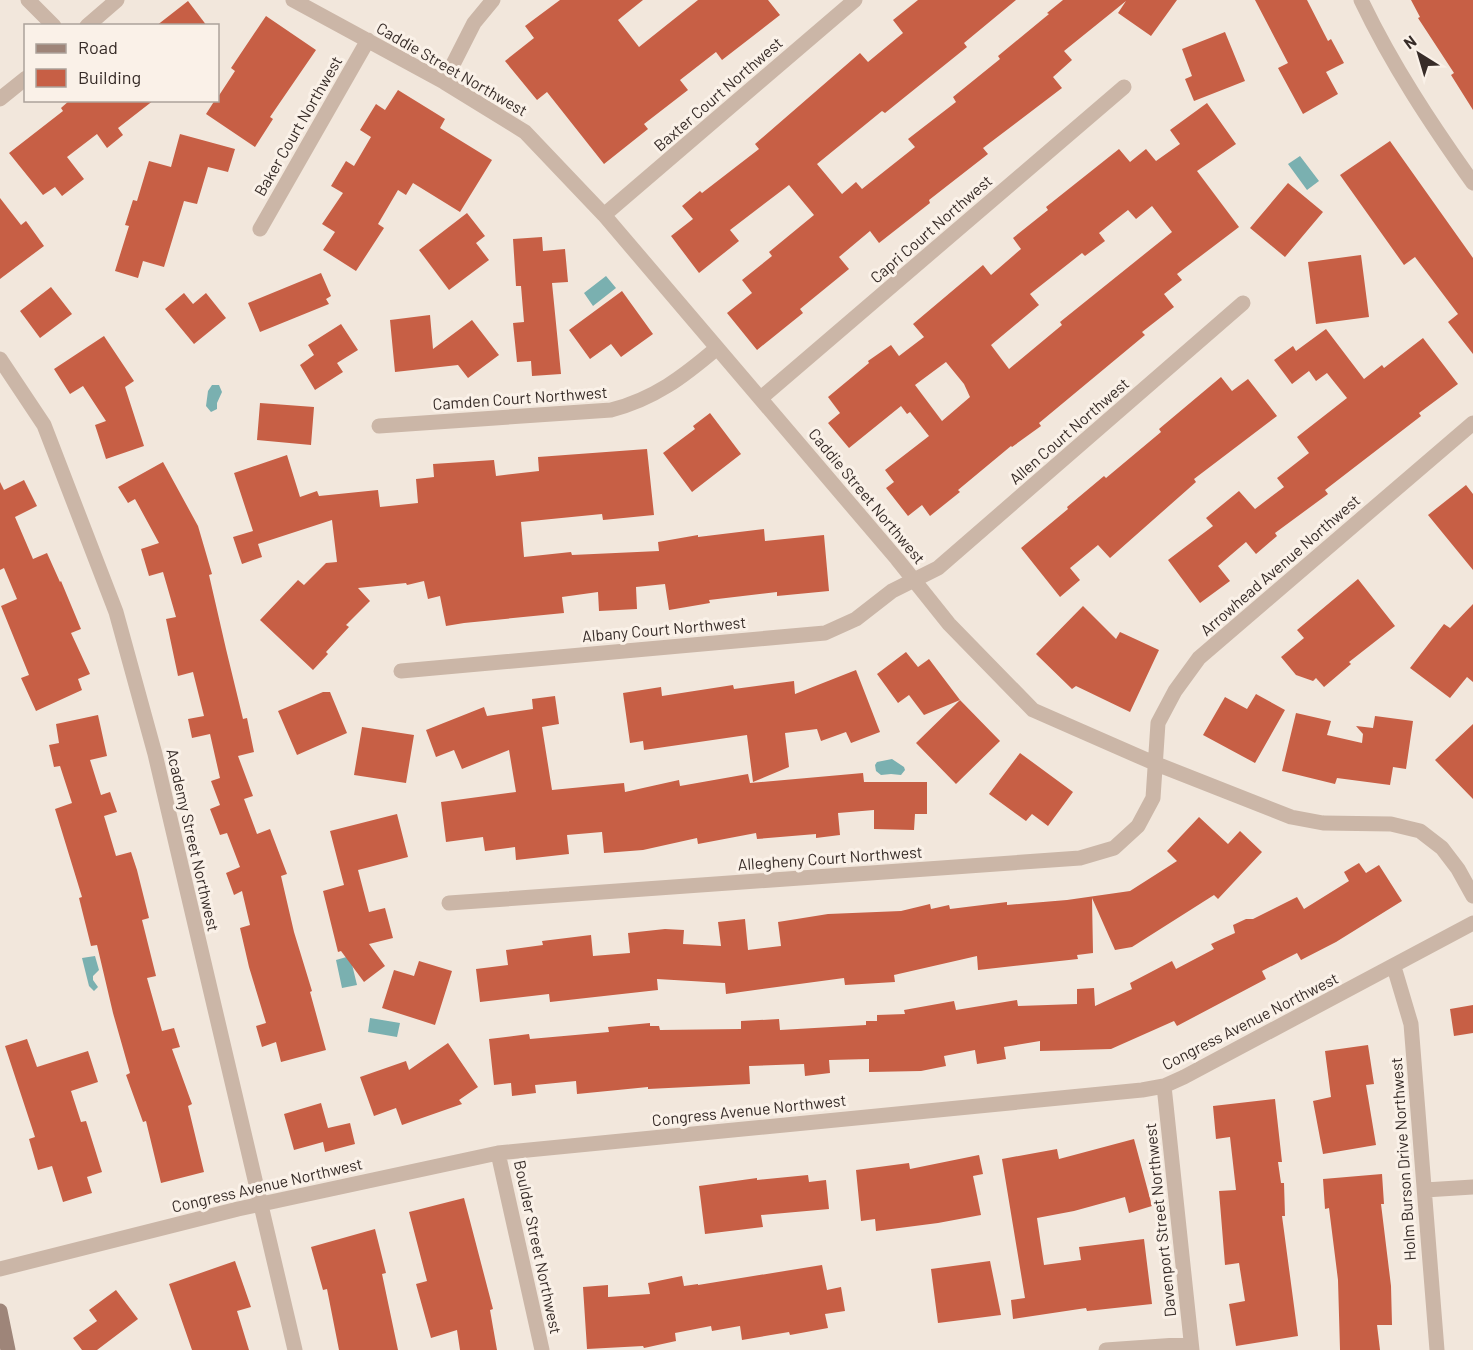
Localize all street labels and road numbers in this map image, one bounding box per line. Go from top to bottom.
street label: Caddie Street Northwest [373,18,531,120]
street label: Baxter Court Northwest [650,33,786,155]
street label: Baker Court Northwest [250,52,345,199]
street label: Capri Court Northwest [866,171,995,287]
street label: Allen Court Northwest [1005,373,1132,488]
street label: Camden Court Northwest [432,382,608,413]
street label: Caddie Street Northwest [805,424,930,567]
street label: Arrowhead Avenue Northwest [1196,490,1363,639]
street label: Albany Court Northwest [581,612,747,645]
street label: Academy Street Northwest [163,747,224,933]
street label: Allegheny Court Northwest [737,842,923,873]
street label: Congress Avenue Northwest [1159,968,1341,1073]
street label: Holm Burson Drive Northwest [1386,1057,1419,1261]
street label: Congress Avenue Northwest [651,1090,847,1129]
street label: Davenport Street Northwest [1140,1122,1179,1318]
street label: Congress Avenue Northwest [170,1153,364,1216]
street label: Boulder Street Northwest [511,1158,566,1336]

